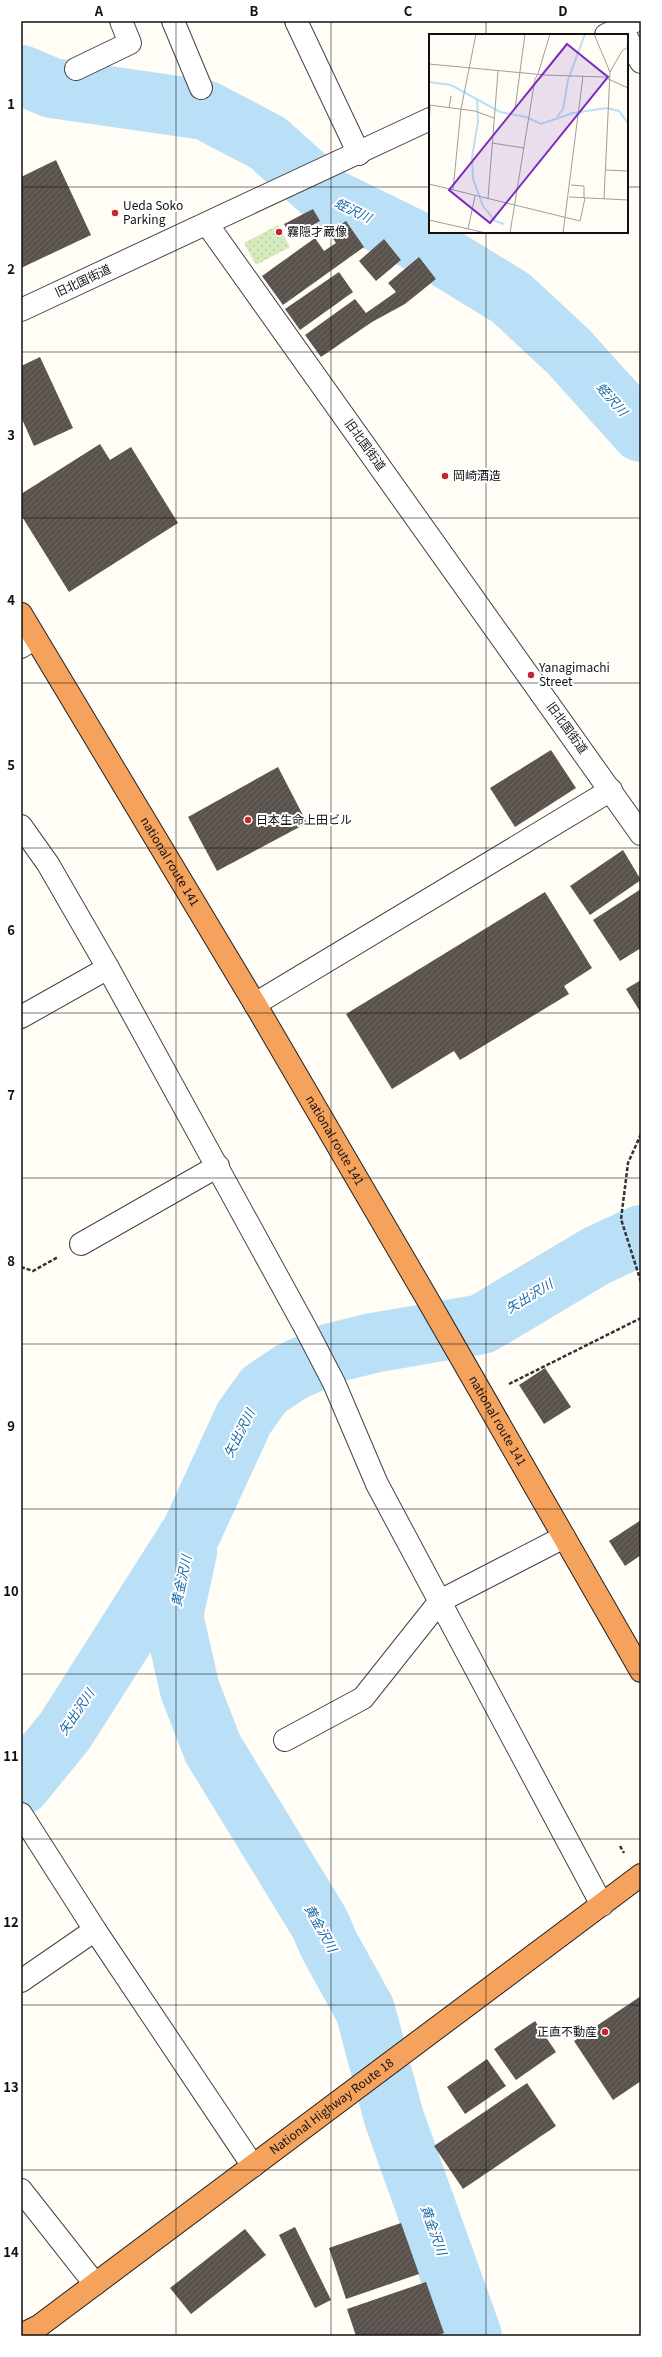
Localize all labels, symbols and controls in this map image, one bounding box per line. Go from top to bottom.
text: A [94,1,104,20]
text: B [250,1,259,20]
text: C [404,1,413,20]
text: D [558,1,568,20]
inset map [429,34,628,233]
text: 1 [7,94,15,113]
water label: 蛭沢川 [332,192,377,228]
place label: Ueda Soko Parking [123,196,183,227]
marker: Ueda Soko Parking [110,208,120,218]
place label: 霧隠才蔵像 [287,222,347,239]
marker: 霧隠才蔵像 [274,227,284,237]
text: 2 [7,259,15,278]
street label: 旧北国街道 [52,259,113,300]
water label: 蛭沢川 [592,378,634,421]
street label: 旧北国街道 [342,415,391,473]
text: 3 [7,425,15,444]
place label: 岡崎酒造 [453,466,501,483]
marker: 岡崎酒造 [440,471,450,481]
text: 4 [7,590,15,609]
place label: Yanagimachi Street [538,658,610,689]
marker: Yanagimachi Street [526,670,536,680]
street label: 旧北国街道 [544,698,593,756]
text: 5 [7,755,15,774]
place label: 日本生命上田ビル [256,810,352,827]
street label: national route 141 [137,813,204,909]
marker: 日本生命上田ビル [243,815,253,825]
text: 6 [7,920,15,939]
text: 7 [7,1085,15,1104]
street label: national route 141 [303,1092,369,1188]
text: 8 [7,1251,15,1270]
water label: 矢出沢川 [502,1273,558,1317]
street label: national route 141 [466,1372,531,1469]
water label: 矢出沢川 [218,1404,260,1460]
text: 9 [7,1416,15,1435]
water label: 黄金沢川 [166,1552,196,1608]
text: 10 [3,1581,19,1600]
water label: 矢出沢川 [53,1683,99,1739]
text: 11 [3,1746,19,1765]
water label: 黄金沢川 [301,1900,343,1957]
text: 12 [3,1912,19,1931]
place label: 正直不動産 [537,2022,597,2039]
marker: 正直不動産 [600,2027,610,2037]
street label: National Highway Route 18 [265,2053,397,2157]
text: 13 [3,2077,19,2096]
water label: 黄金沢川 [417,2202,453,2259]
text: 14 [3,2242,19,2261]

